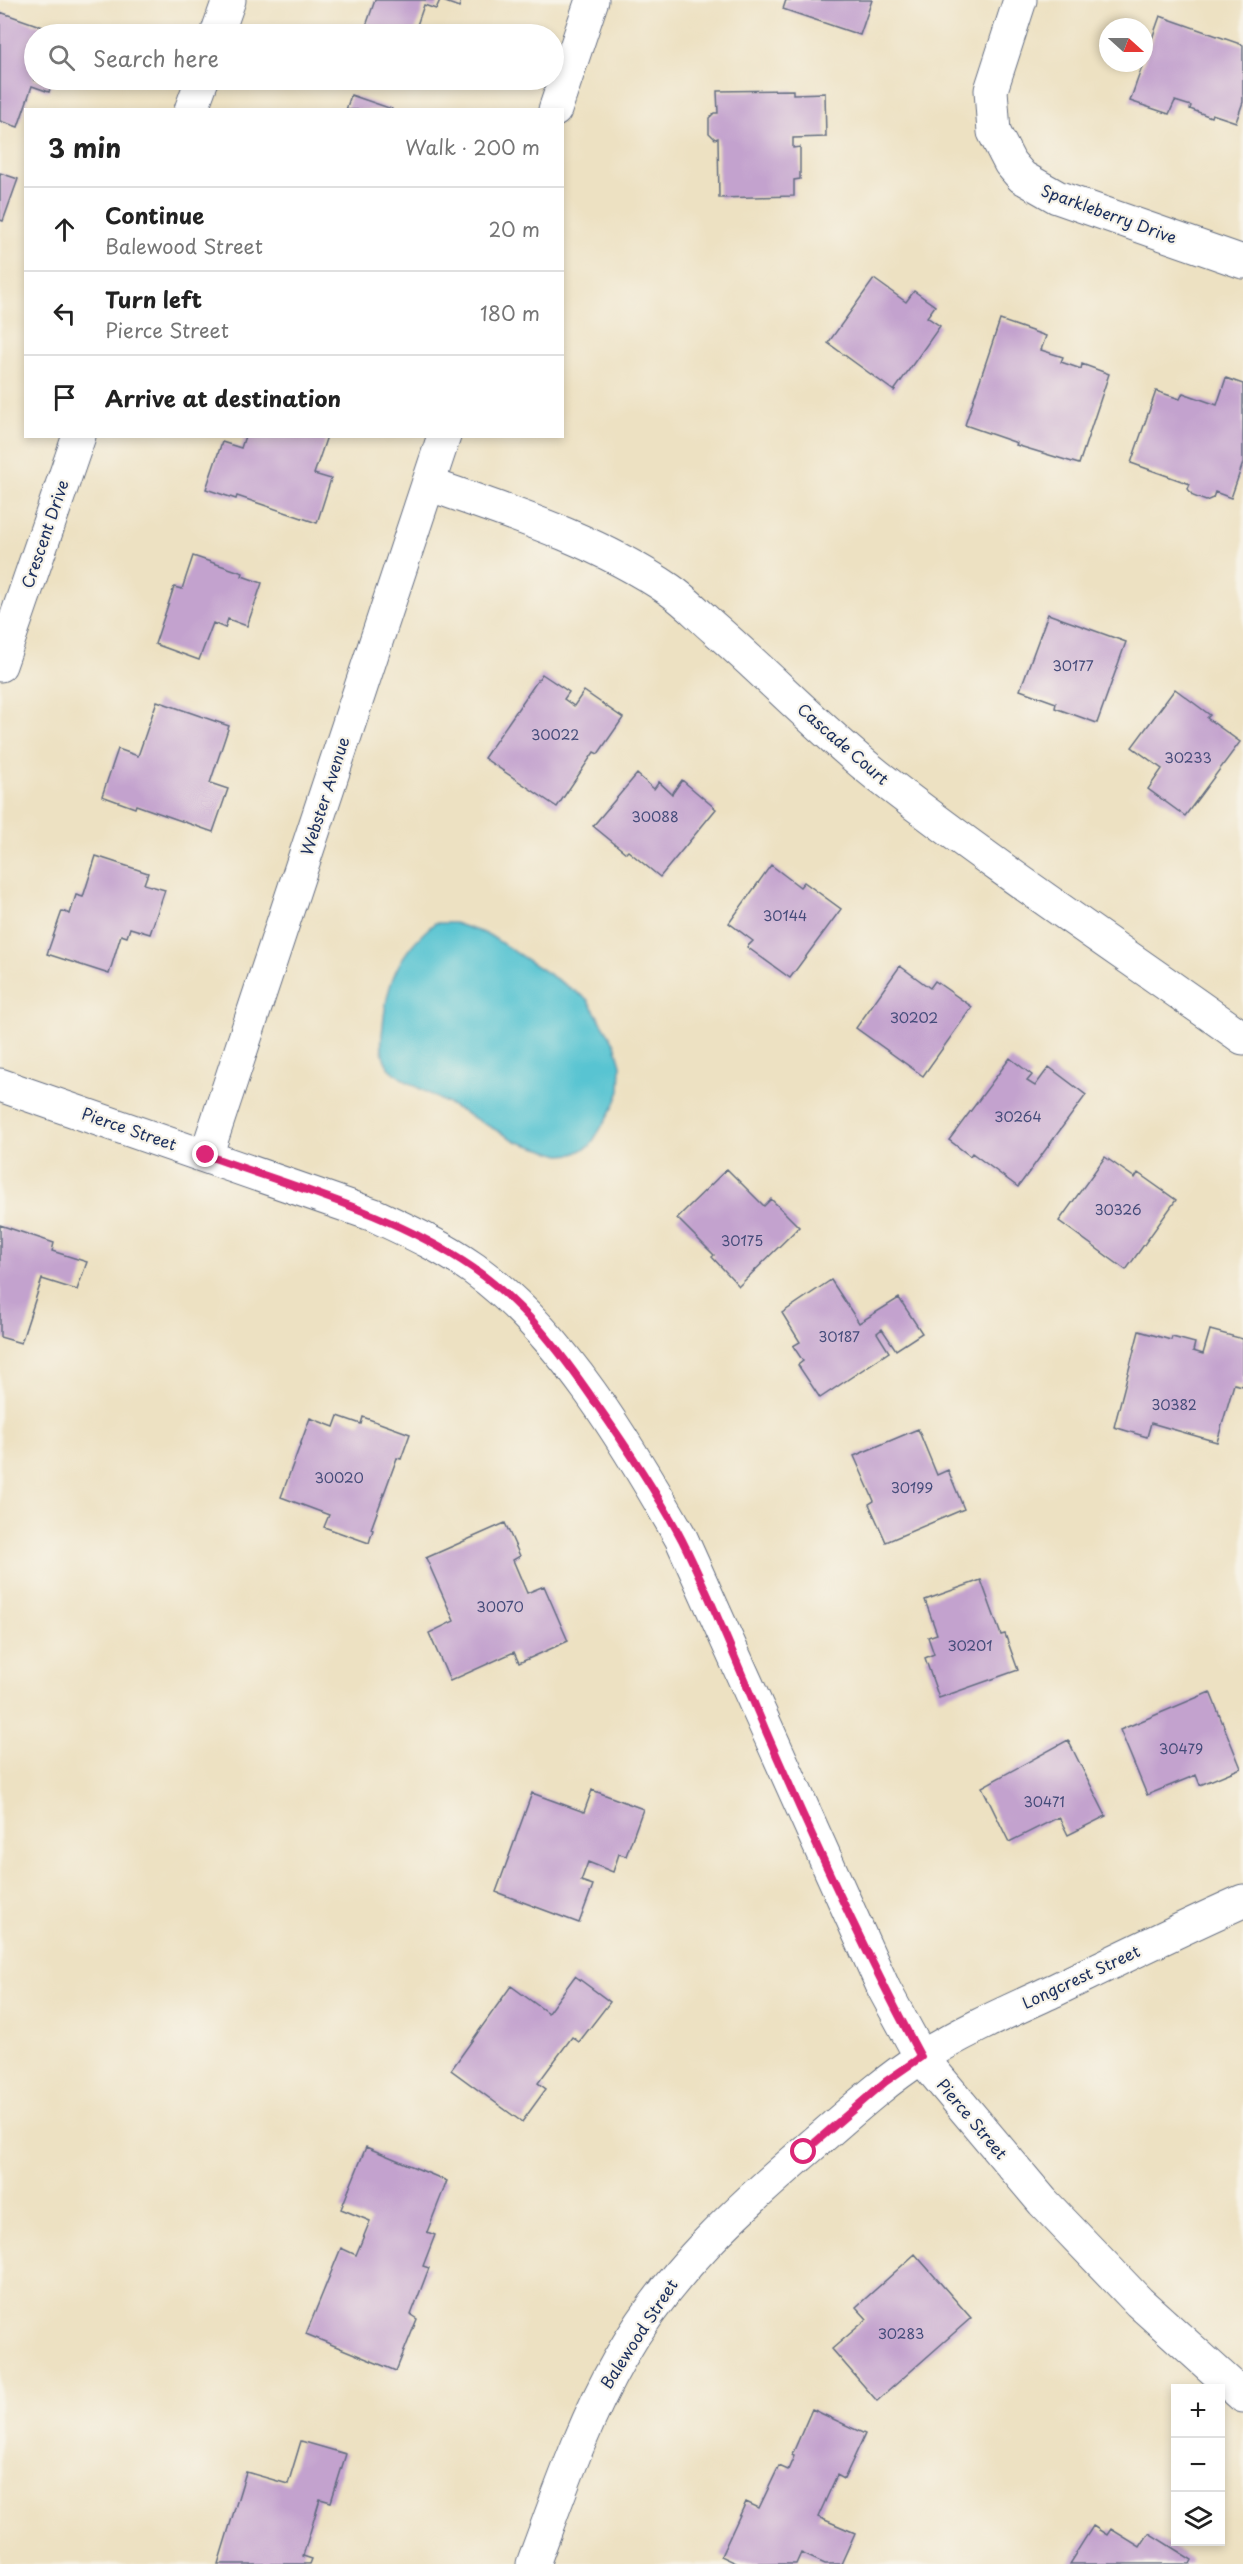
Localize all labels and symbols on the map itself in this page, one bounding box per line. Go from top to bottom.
north arrow [1099,18,1153,72]
street label: Sparkleberry Drive [1038,177,1181,249]
street label: Crescent Drive [14,476,74,591]
house number: 30177 [1052,655,1094,676]
street label: Cascade Court [793,697,895,790]
house number: 30022 [531,724,579,745]
street label: Webster Avenue [294,733,355,858]
house number: 30233 [1164,747,1212,768]
house number: 30088 [631,806,679,827]
house number: 30144 [763,905,807,926]
house number: 30202 [890,1007,938,1028]
street label: Pierce Street [79,1101,181,1156]
house number: 30264 [994,1106,1042,1127]
route end [192,1141,218,1167]
house number: 30326 [1094,1199,1142,1220]
house number: 30175 [721,1230,763,1251]
house number: 30187 [818,1326,860,1347]
house number: 30382 [1151,1394,1197,1415]
house number: 30020 [314,1467,364,1488]
house number: 30199 [891,1477,933,1498]
house number: 30070 [476,1596,524,1617]
house number: 30201 [947,1635,993,1656]
house number: 30479 [1159,1738,1203,1759]
house number: 30471 [1023,1791,1065,1812]
street label: Longcrest Street [1018,1938,1144,2014]
street label: Pierce Street [932,2073,1014,2164]
route start [790,2138,816,2164]
street label: Balewood Street [594,2274,683,2393]
house number: 30283 [878,2323,924,2344]

